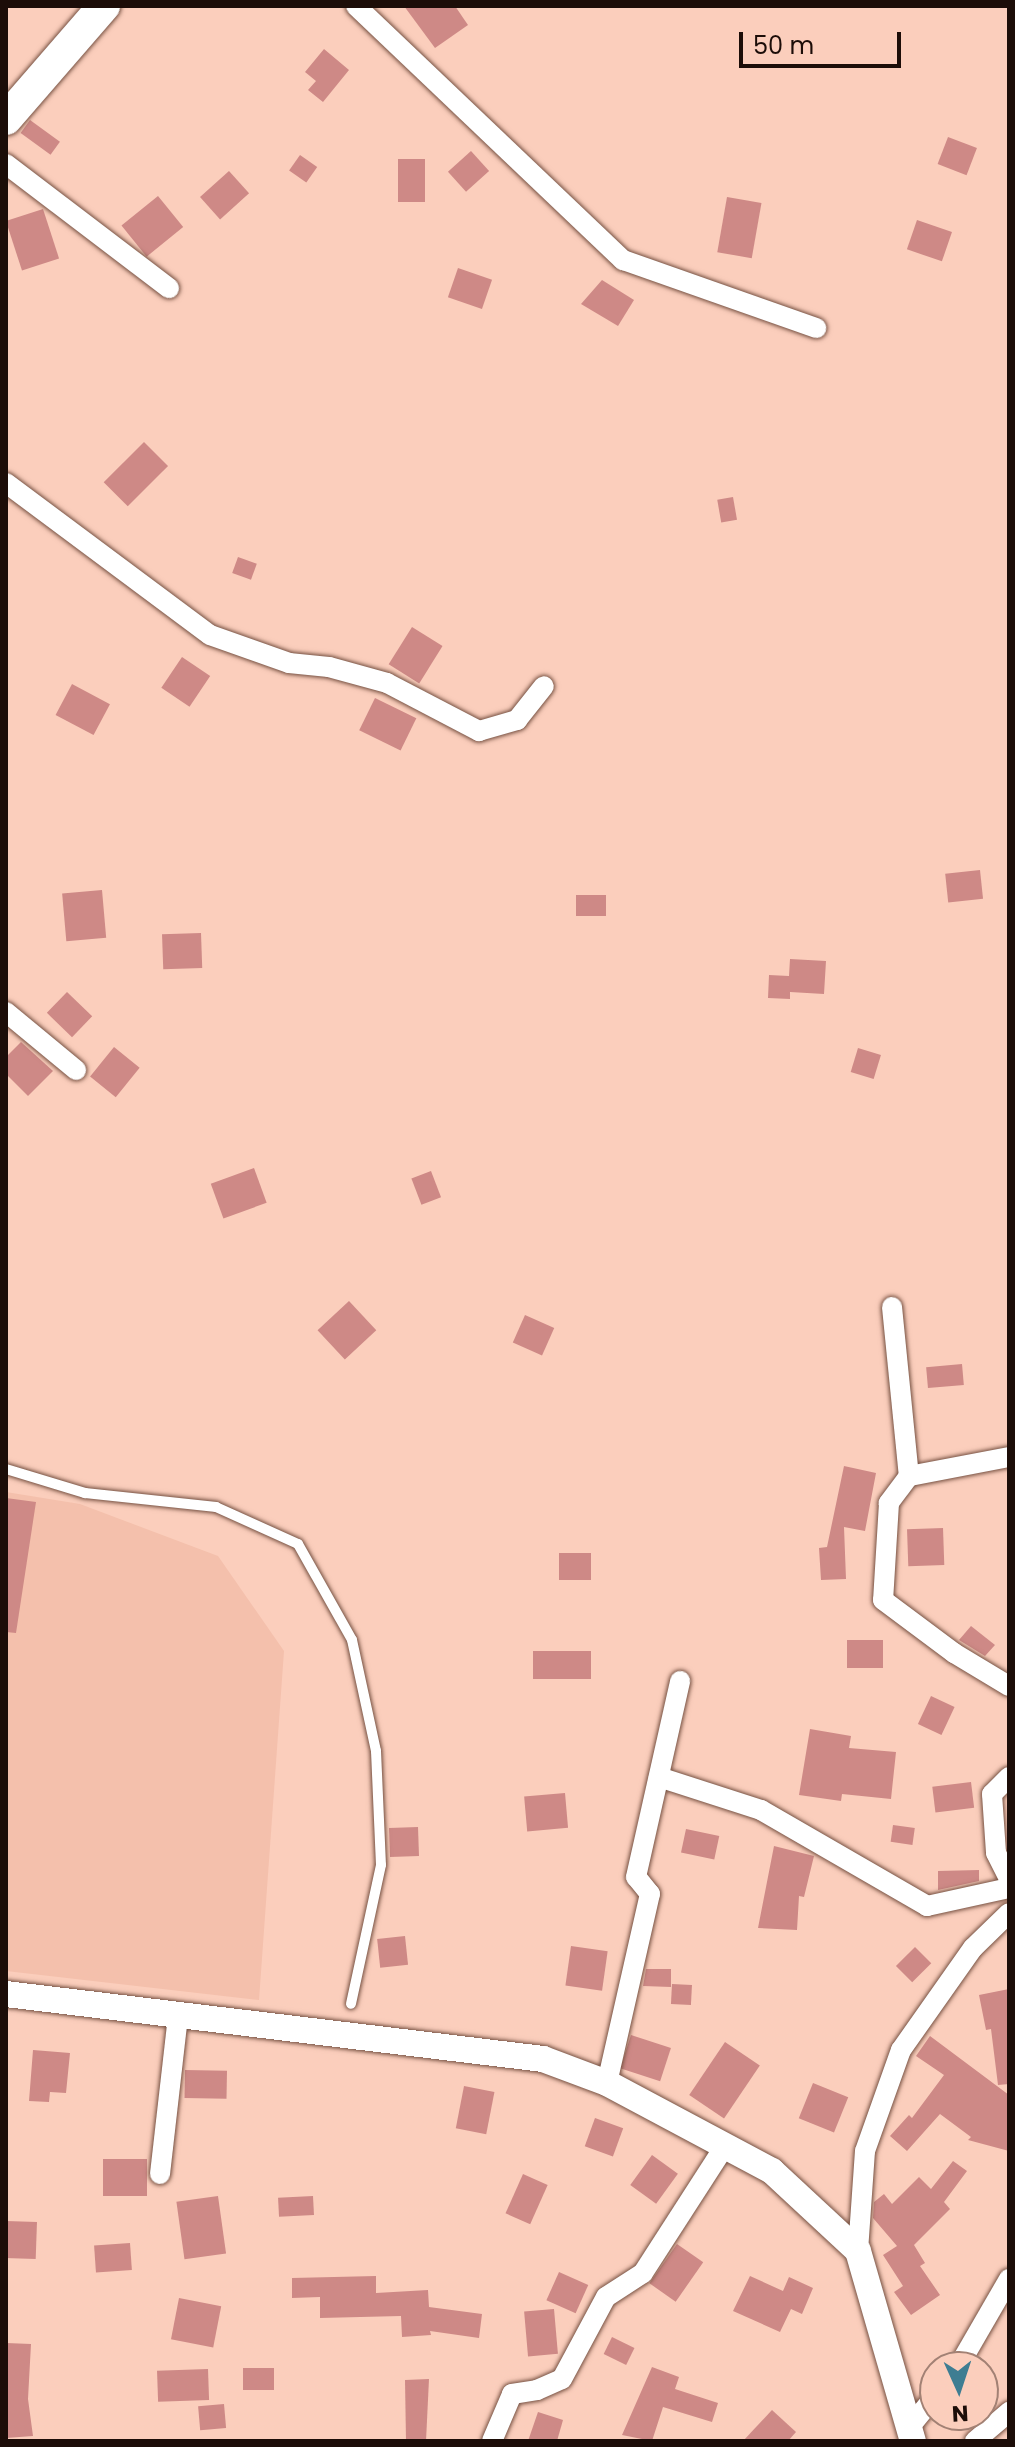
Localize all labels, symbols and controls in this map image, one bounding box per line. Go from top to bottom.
scale bar [743,16,905,66]
text: 50 m [753,29,814,62]
north arrow [919,2351,999,2431]
text: N [951,2398,969,2429]

